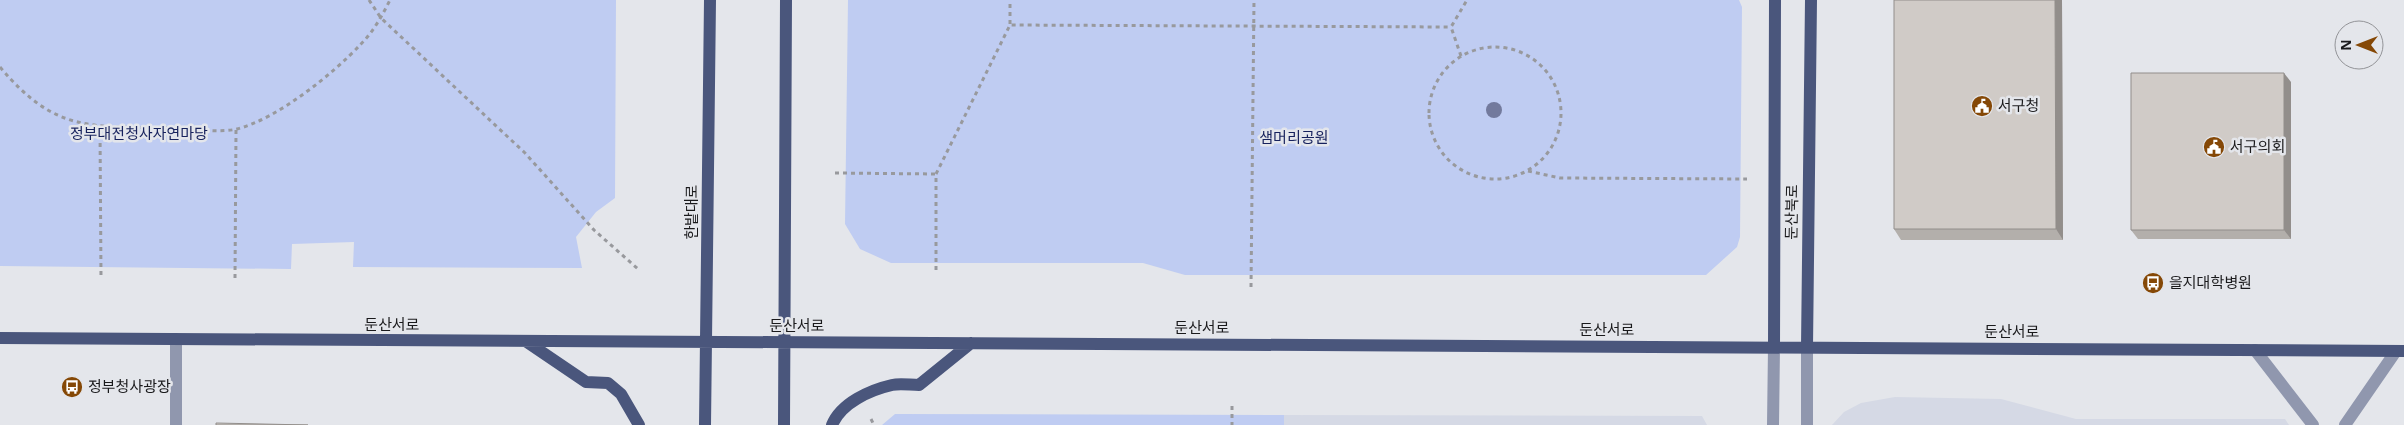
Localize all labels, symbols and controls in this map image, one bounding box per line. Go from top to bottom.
north arrow [2334,20,2384,70]
text: N [2336,39,2355,51]
public building icon: 서구청 [1970,94,1994,118]
place label: 서구청 [1998,95,2039,115]
park label: 정부대전청사자연마당 [70,123,208,143]
park label: 샘머리공원 [1259,127,1329,147]
public building icon: 서구의회 [2202,135,2226,159]
place label: 서구의회 [2230,136,2285,156]
street label: 한밭대로 [681,184,701,240]
street label: 둔산북로 [1781,184,1801,240]
bus stop icon: 을지대학병원 [2141,271,2165,295]
place label: 을지대학병원 [2169,272,2252,292]
street label: 둔산서로 [364,314,420,334]
street label: 둔산서로 [769,315,825,335]
street label: 둔산서로 [1174,317,1230,337]
street label: 둔산서로 [1579,319,1635,339]
street label: 둔산서로 [1984,321,2040,341]
bus stop icon: 정부청사광장 [60,375,84,399]
place label: 정부청사광장 [88,376,171,396]

